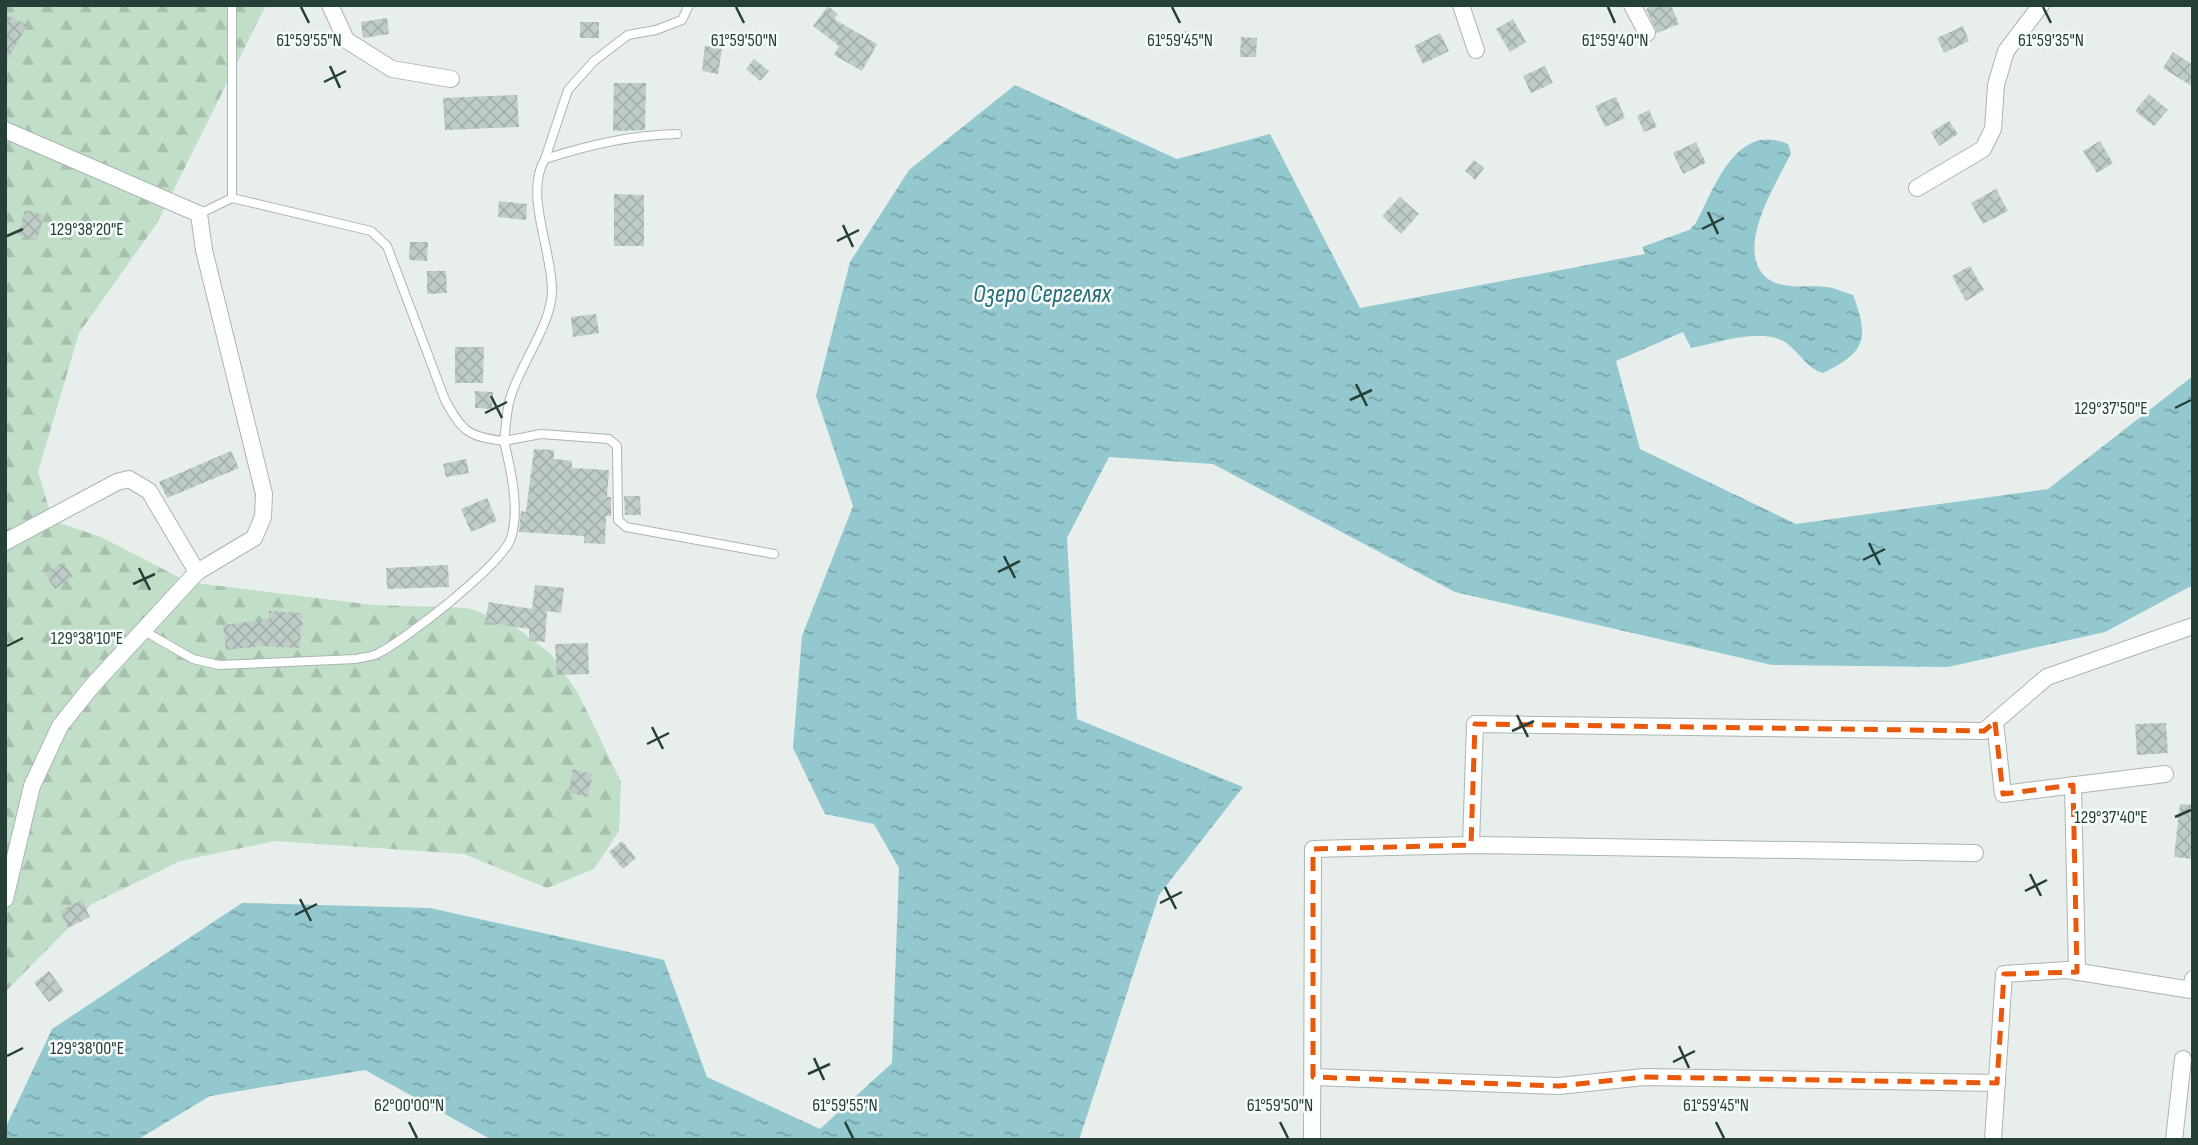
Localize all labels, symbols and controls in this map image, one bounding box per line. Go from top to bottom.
text: 61°59'55"N [276,30,342,51]
text: 61°59'50"N [711,30,777,51]
text: 61°59'45"N [1147,30,1213,51]
text: 61°59'40"N [1582,30,1648,51]
text: 61°59'35"N [2018,30,2084,51]
text: 129°38'20"E [50,219,124,240]
water label: Озеро Сергелях [973,279,1112,310]
text: 129°37'50"E [2074,398,2148,419]
text: 129°38'10"E [51,628,123,649]
text: 129°37'40"E [2074,807,2148,828]
text: 129°38'00"E [50,1038,124,1059]
text: 62°00'00"N [374,1095,444,1116]
text: 61°59'55"N [812,1095,878,1116]
text: 61°59'50"N [1247,1095,1313,1116]
text: 61°59'45"N [1683,1095,1749,1116]

